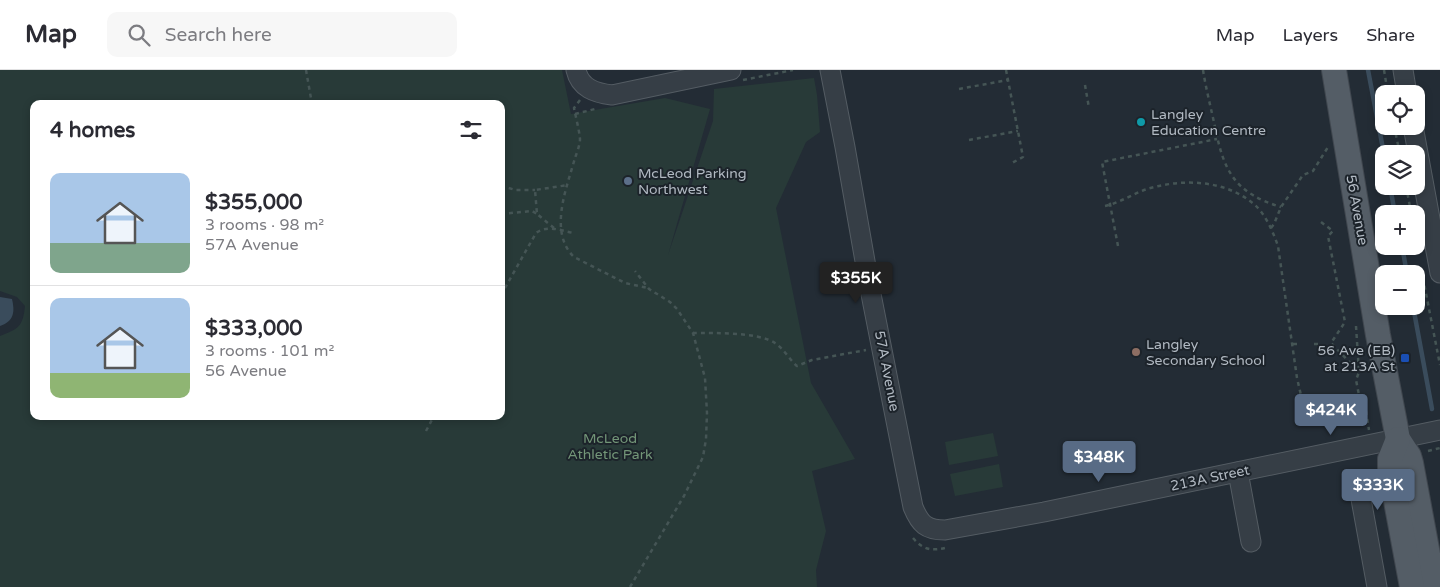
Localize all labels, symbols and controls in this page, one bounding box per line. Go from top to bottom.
search box [107,12,457,57]
text: Map [25,20,77,49]
icon: search [125,21,153,49]
text: Search here [165,24,272,46]
text: Map [1216,24,1255,46]
text: Layers [1283,24,1338,46]
text: Share [1366,24,1415,46]
map controls [1375,85,1425,315]
button: locate [1375,85,1425,135]
place label: Langley Education Centre [1151,106,1266,139]
icon: filters [457,116,485,144]
marker: Langley Education Centre [1135,116,1147,128]
text: 4 homes [50,118,135,143]
button: layers [1375,145,1425,195]
place label: McLeod Parking Northwest [638,165,747,198]
street label: 56 Avenue [1342,173,1372,247]
marker: McLeod Parking Northwest [622,175,634,187]
text: $355,000 [205,190,302,215]
icon: home [90,193,150,253]
button: + [1375,205,1425,255]
text: 3 rooms · 98 m² [205,215,324,235]
text: 57A Avenue [205,235,298,255]
pin: $355K [821,262,891,304]
button: − [1375,265,1425,315]
text: $355K [831,268,881,288]
text: $333,000 [205,316,303,341]
icon: home [90,318,150,378]
street label: 57A Avenue [871,329,903,413]
place label: Langley Secondary School [1146,336,1265,369]
text: 3 rooms · 101 m² [205,341,334,361]
place label: 56 Ave (EB) at 213A St [1318,342,1396,375]
marker: Langley Secondary School [1130,346,1142,358]
marker: 56 Ave (EB) at 213A St [1399,352,1411,364]
text: 56 Avenue [205,361,287,381]
pin: $424K [1296,394,1366,436]
text: $424K [1306,400,1356,420]
park label: McLeod Athletic Park [567,430,653,463]
pin: $348K [1064,440,1134,483]
text: $348K [1074,447,1124,467]
street label: 213A Street [1169,461,1252,495]
pin: $333K [1343,468,1413,511]
text: $333K [1353,475,1403,495]

